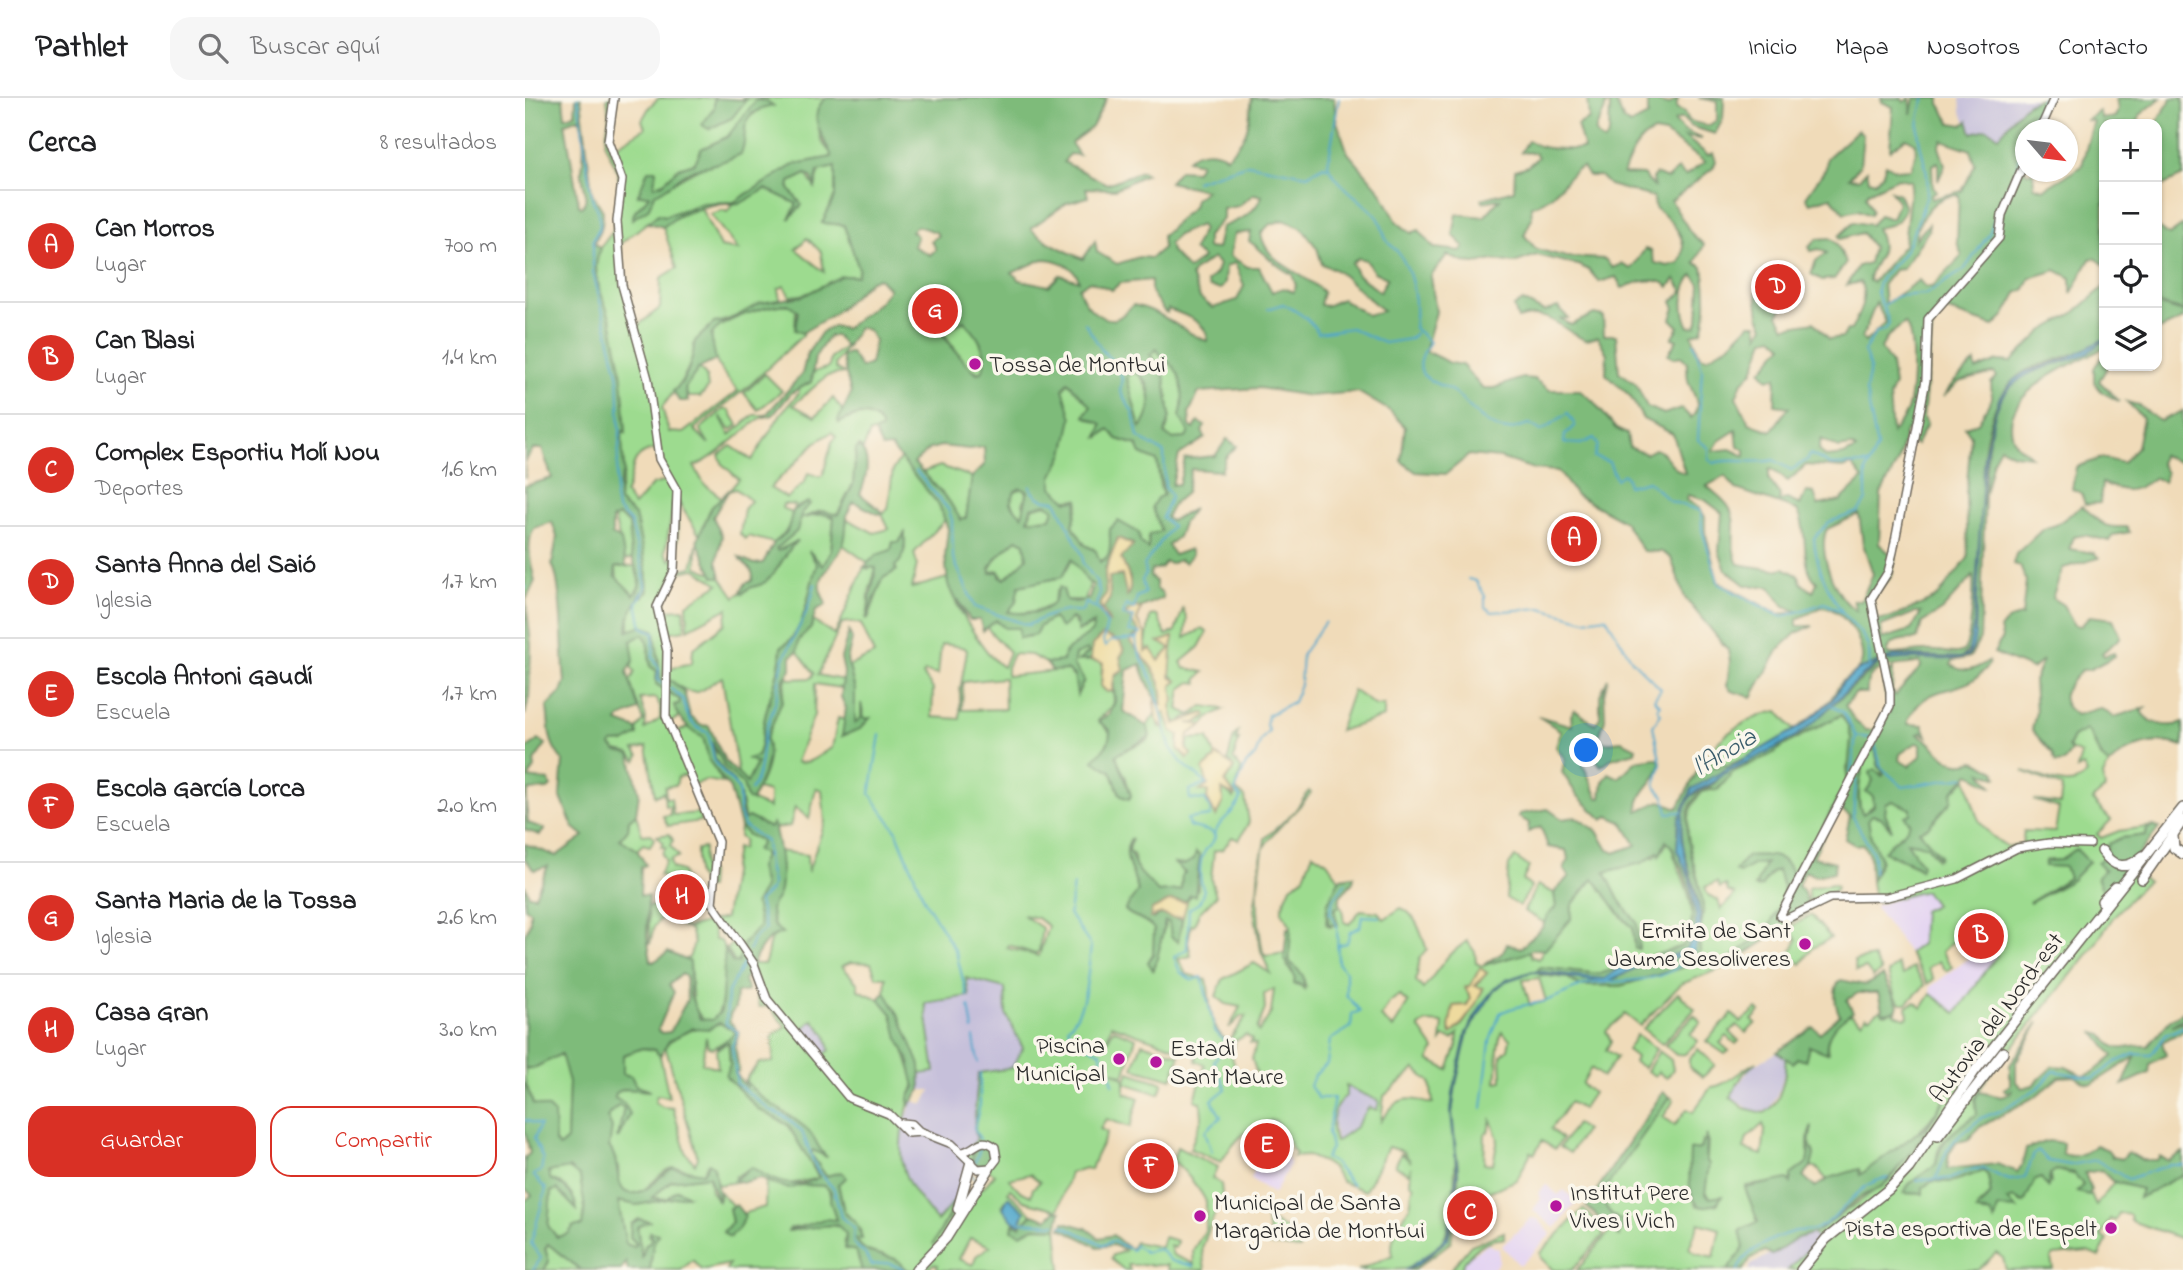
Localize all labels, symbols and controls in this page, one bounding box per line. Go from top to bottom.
search box [170,17,660,80]
text: Pathlet [35,24,128,72]
icon: search [194,29,232,67]
text: Buscar aquí [250,29,380,67]
text: Inicio [1748,31,1797,66]
text: Mapa [1835,31,1889,66]
text: Nosotros [1927,31,2020,66]
text: Contacto [2058,31,2148,66]
north arrow [2015,119,2078,182]
map controls [2099,119,2162,371]
button: + [2099,119,2162,182]
text: Cerca [28,122,97,166]
text: 8 resultados [380,127,497,160]
button: − [2099,182,2162,245]
text: Can Morros [95,211,215,249]
text: A [44,230,58,263]
text: 700 m [444,230,497,263]
button: locate [2099,245,2162,308]
text: Lugar [95,249,147,282]
pin: D [1755,261,1801,313]
pin: G [912,285,958,337]
button: layers [2099,308,2162,371]
text: Can Blasi [95,323,195,361]
text: B [43,342,59,375]
text: 1.4 km [442,342,497,375]
place label: Tossa de Montbui [989,349,1166,384]
marker: Tossa de Montbui [967,356,983,372]
text: Lugar [95,361,147,394]
text: Complex Esportiu Molí Nou [95,435,380,473]
text: C [45,454,57,487]
text: 1.6 km [441,454,497,487]
text: Deportes [95,473,184,506]
pin: A [1551,513,1597,565]
text: Santa Anna del Saió [95,547,316,585]
text: D [43,566,59,599]
text: 1.7 km [442,566,497,599]
text: Iglesia [95,585,152,618]
text: Escola Antoni Gaudí [95,659,313,697]
text: E [44,678,58,711]
text: 1.7 km [442,678,497,711]
text: Escuela [95,697,171,730]
water label: l'Anoia [1687,719,1765,787]
your location [1569,733,1603,767]
text: Escola García Lorca [95,771,305,809]
text: F [44,790,58,823]
text: 2.0 km [437,790,497,823]
text: Escuela [95,809,171,842]
pin: H [659,871,705,923]
text: Santa Maria de la Tossa [95,883,356,921]
text: G [44,902,58,935]
text: 2.6 km [437,902,497,935]
pin: B [1958,910,2004,962]
place label: Ermita de Sant Jaume Sesoliveres [1608,915,1791,978]
text: Iglesia [95,921,152,954]
street label: Autovia del Nord-est [1922,926,2074,1111]
marker: Ermita de Sant Jaume Sesoliveres [1797,936,1813,952]
text: Casa Gran [95,995,208,1033]
text: H [44,1014,58,1047]
text: 3.0 km [439,1014,497,1047]
place label: Piscina Municipal [1016,1030,1105,1093]
text: Lugar [95,1033,147,1066]
place label: Estadi Sant Maure [1170,1033,1284,1096]
marker: Piscina Municipal [1111,1051,1127,1067]
marker: Estadi Sant Maure [1148,1054,1164,1070]
button: Guardar [28,1106,256,1177]
button: Compartir [270,1106,497,1177]
pin: E [1244,1120,1290,1172]
pin: F [1128,1140,1174,1192]
place label: Institut Pere Vives i Vich [1569,1177,1690,1240]
place label: Municipal de Santa Margarida de Montbui [1214,1187,1425,1250]
pin: C [1447,1187,1493,1239]
marker: Institut Pere Vives i Vich [1548,1198,1564,1214]
marker: Municipal de Santa Margarida de Montbui [1192,1208,1208,1224]
place label: Pista esportiva de l'Espelt [1845,1213,2097,1248]
marker: Pista esportiva de l'Espelt [2103,1220,2119,1236]

